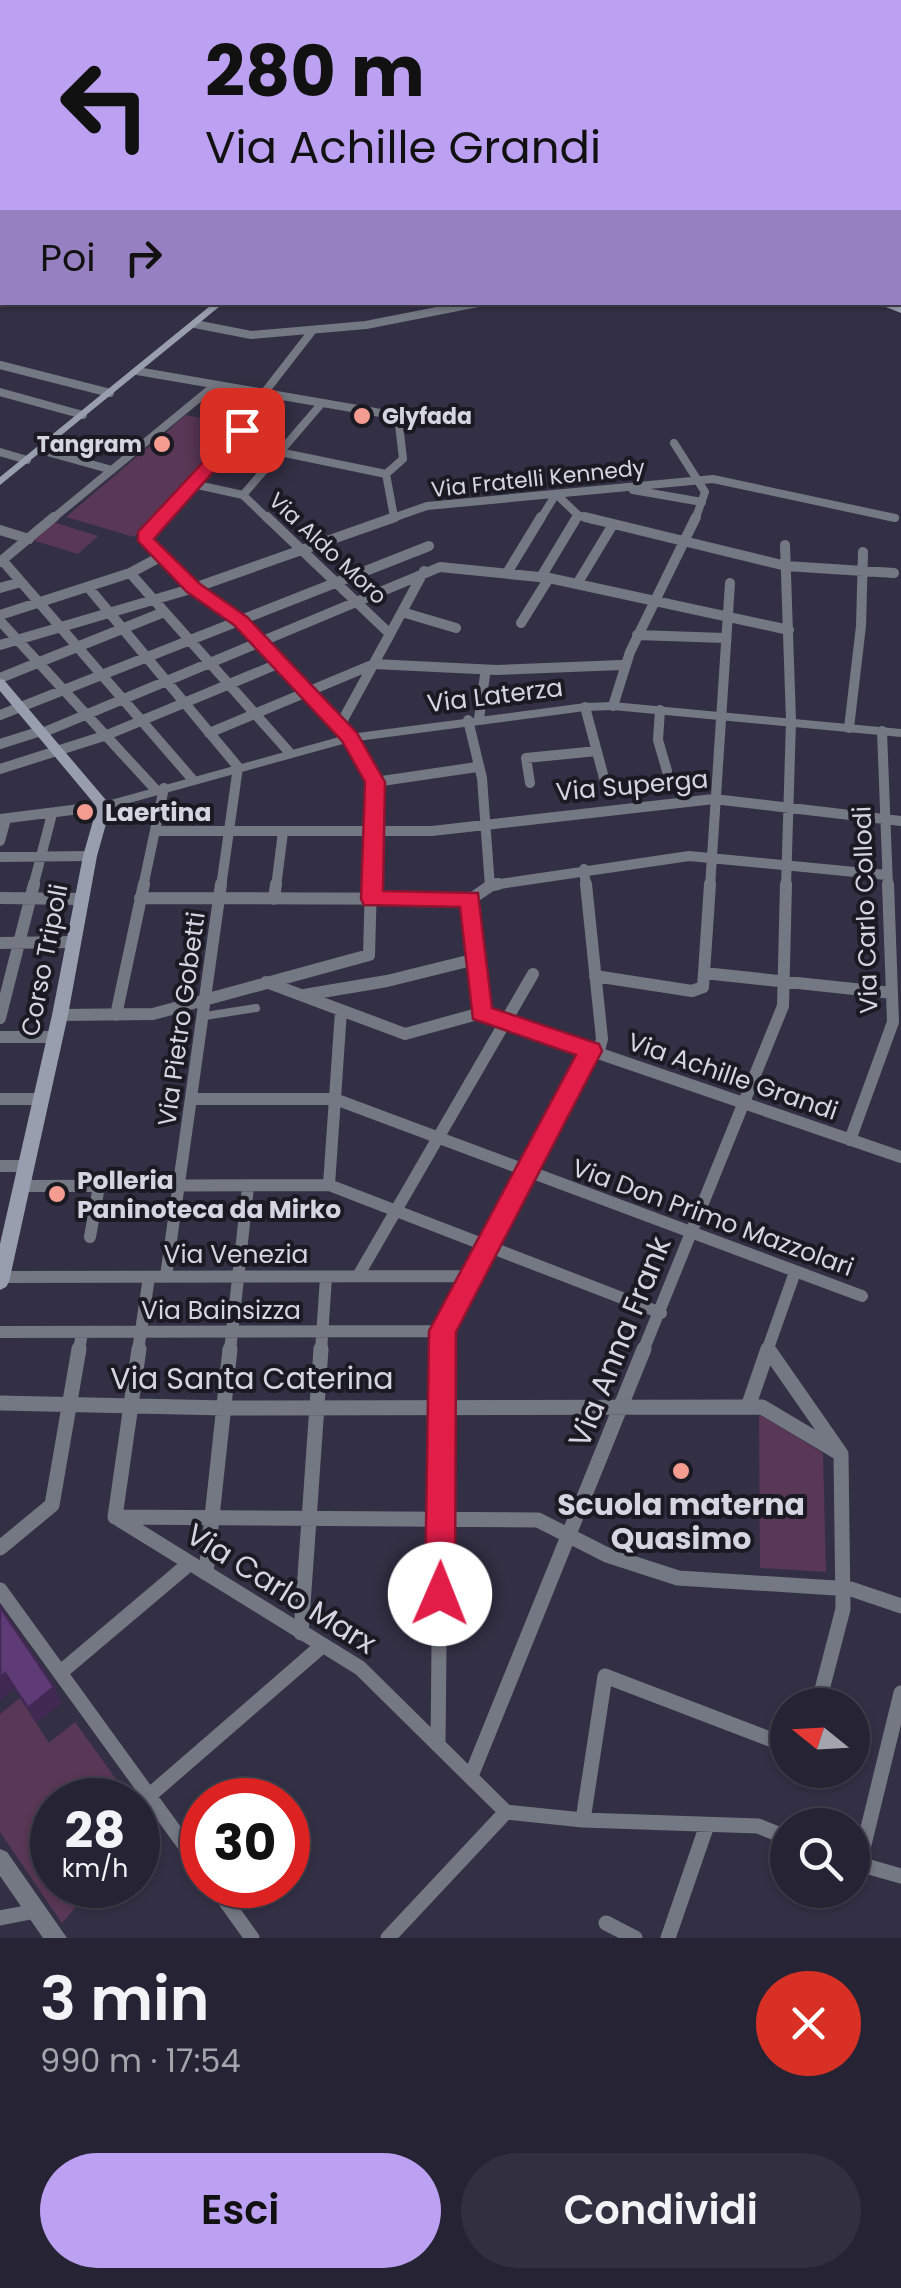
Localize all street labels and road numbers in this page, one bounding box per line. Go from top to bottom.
street label: Via Fratelli Kennedy [430,452,647,505]
street label: Via Aldo Moro [262,485,394,611]
street label: Via Laterza [425,670,565,721]
street label: Via Superga [554,761,710,810]
street label: Via Carlo Collodi [844,806,887,1014]
street label: Corso Tripoli [13,881,76,1039]
street label: Via Pietro Gobetti [149,910,214,1128]
street label: Via Achille Grandi [623,1024,843,1129]
street label: Via Don Primo Mazzolari [567,1150,858,1285]
street label: Via Anna Frank [558,1229,682,1454]
street label: Via Venezia [164,1237,308,1272]
street label: Via Bainsizza [141,1293,301,1328]
street label: Via Santa Caterina [110,1357,394,1400]
street label: Via Carlo Marx [178,1513,385,1664]

